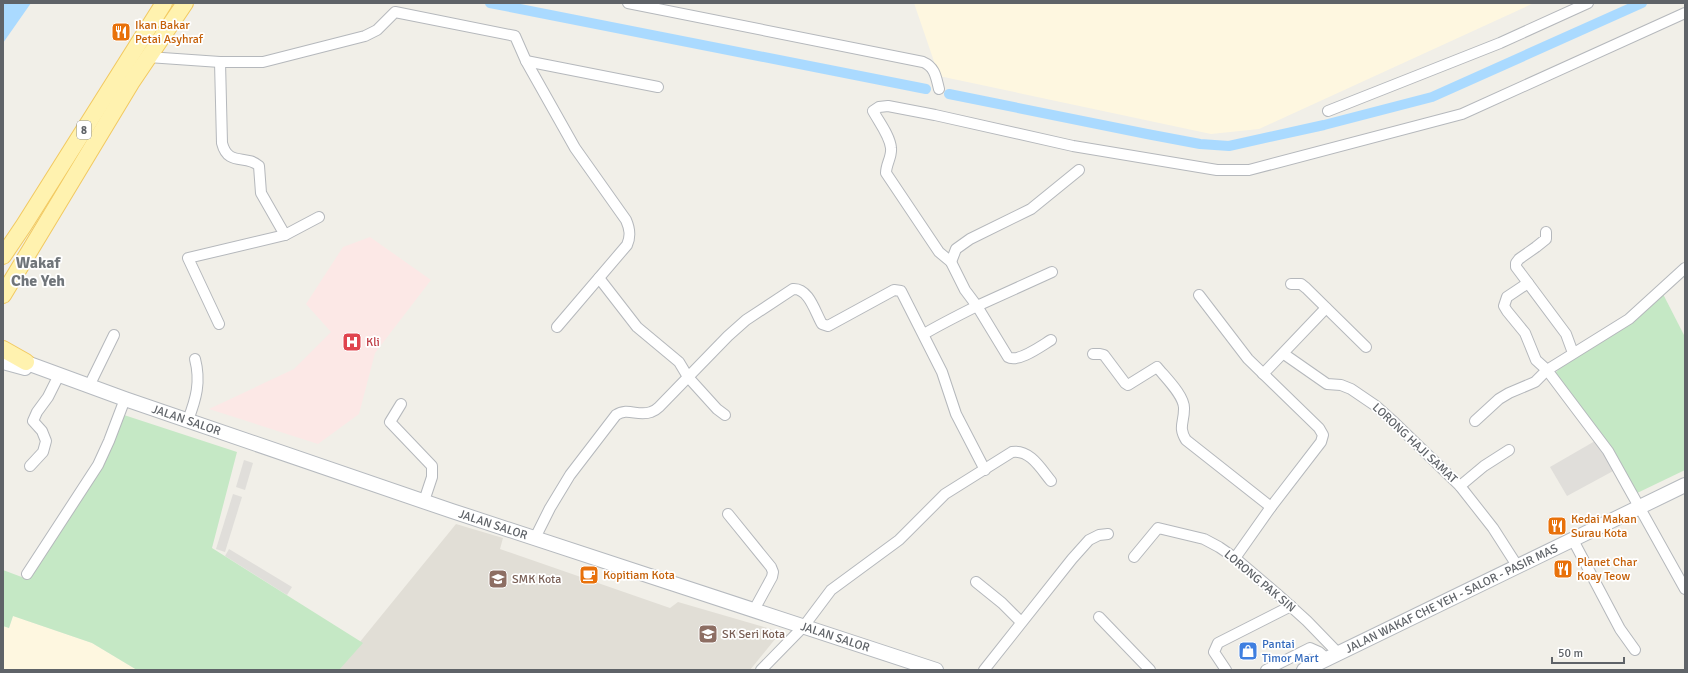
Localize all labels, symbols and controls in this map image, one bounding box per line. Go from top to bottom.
place label: Ikan Bakar Petai Asyhraf [135,18,204,47]
restaurant icon: Ikan Bakar Petai Asyhraf [110,21,132,43]
road number: 8 [77,121,91,139]
district label: Wakaf Che Yeh [11,253,65,291]
hospital icon: Kli [341,331,363,353]
place label: Kli [366,335,380,350]
street label: LORONG HAJI SAMAT [1369,400,1460,487]
street label: JALAN SALOR [150,402,223,439]
street label: JALAN SALOR [456,507,529,543]
place label: Kedai Makan Surau Kota [1571,512,1637,541]
restaurant icon: Kedai Makan Surau Kota [1546,515,1568,537]
street label: JALAN WAKAF CHE YEH - SALOR - PASIR MAS [1343,541,1561,657]
street label: LORONG PAK SIN [1221,547,1299,616]
place label: Planet Char Koay Teow [1577,555,1638,584]
restaurant icon: Planet Char Koay Teow [1552,558,1574,580]
cafe icon: Kopitiam Kota [578,564,600,586]
school or university icon: SMK Kota [487,568,509,590]
place label: Kopitiam Kota [603,568,675,583]
place label: SMK Kota [512,572,561,587]
street label: JALAN SALOR [798,619,871,656]
school or university icon: SK Seri Kota [697,623,719,645]
place label: SK Seri Kota [722,627,785,642]
place label: Pantai Timor Mart [1262,637,1319,666]
scale bar [1552,639,1624,665]
shop icon: Pantai Timor Mart [1237,640,1259,662]
text: 50 m [1558,646,1583,661]

